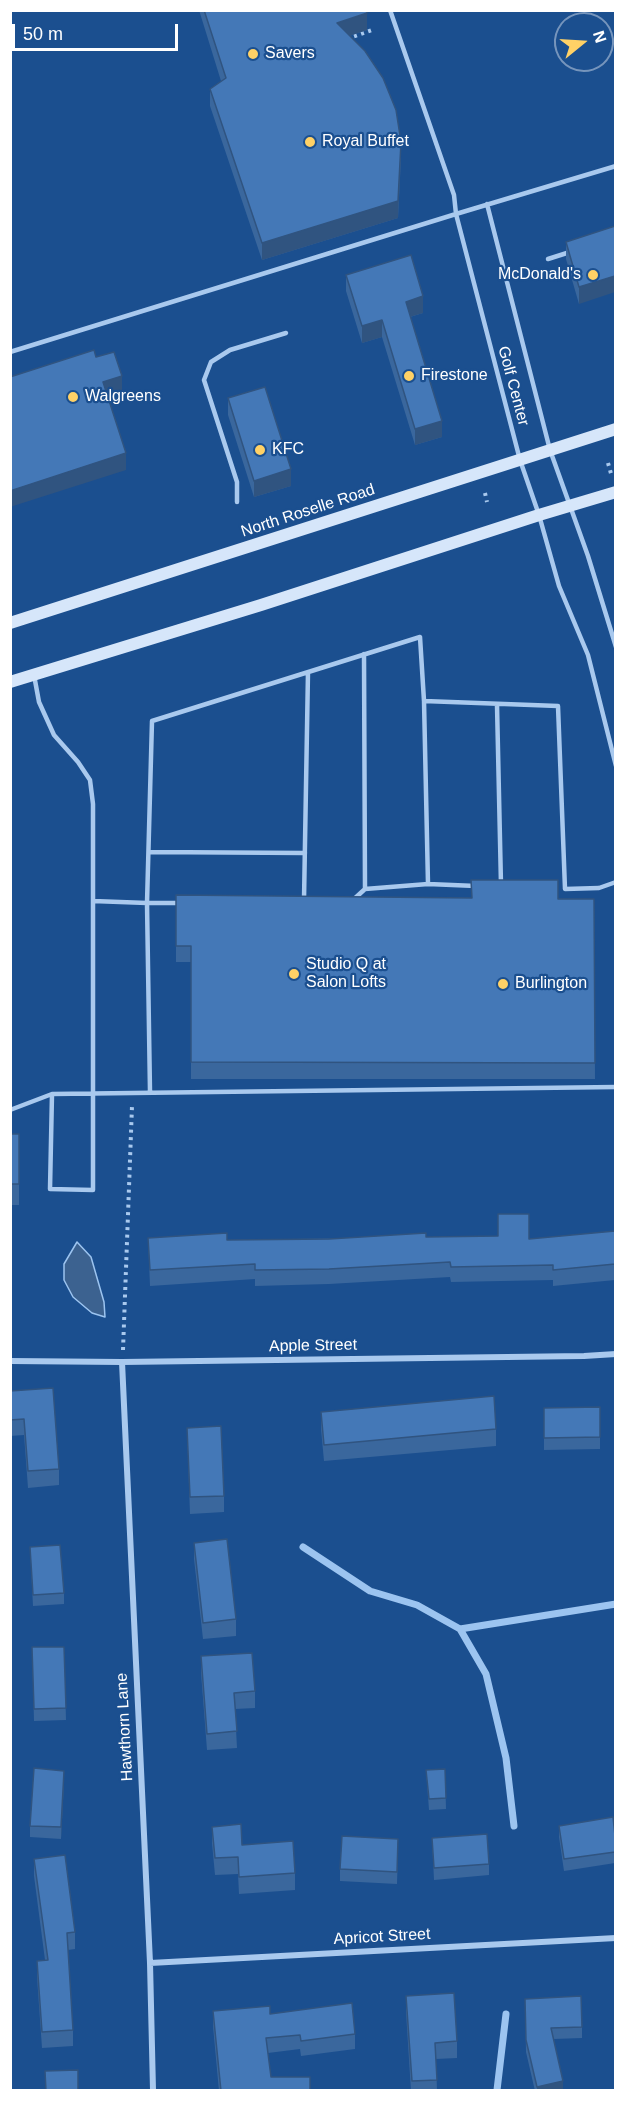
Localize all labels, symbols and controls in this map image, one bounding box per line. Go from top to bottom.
scale bar [15,12,182,50]
north arrow [554,12,614,72]
text: 50 m [23,24,63,44]
text: N [590,29,610,45]
place label: Savers [265,44,315,64]
marker: Savers [246,47,260,61]
place label: Royal Buffet [322,132,409,152]
marker: Royal Buffet [303,135,317,149]
place label: McDonald's [498,265,581,285]
marker: McDonald's [586,268,600,282]
street label: Golf Center [493,344,533,428]
place label: Firestone [421,366,488,386]
marker: Firestone [402,369,416,383]
place label: Walgreens [85,387,161,407]
marker: Walgreens [66,390,80,404]
place label: KFC [272,440,304,460]
marker: KFC [253,443,267,457]
street label: North Roselle Road [239,480,377,542]
place label: Studio Q at Salon Lofts [306,955,386,993]
marker: Studio Q at Salon Lofts [287,967,301,981]
place label: Burlington [515,974,587,994]
marker: Burlington [496,977,510,991]
street label: Apple Street [269,1336,357,1356]
street label: Hawthorn Lane [113,1672,137,1782]
street label: Apricot Street [333,1925,431,1949]

